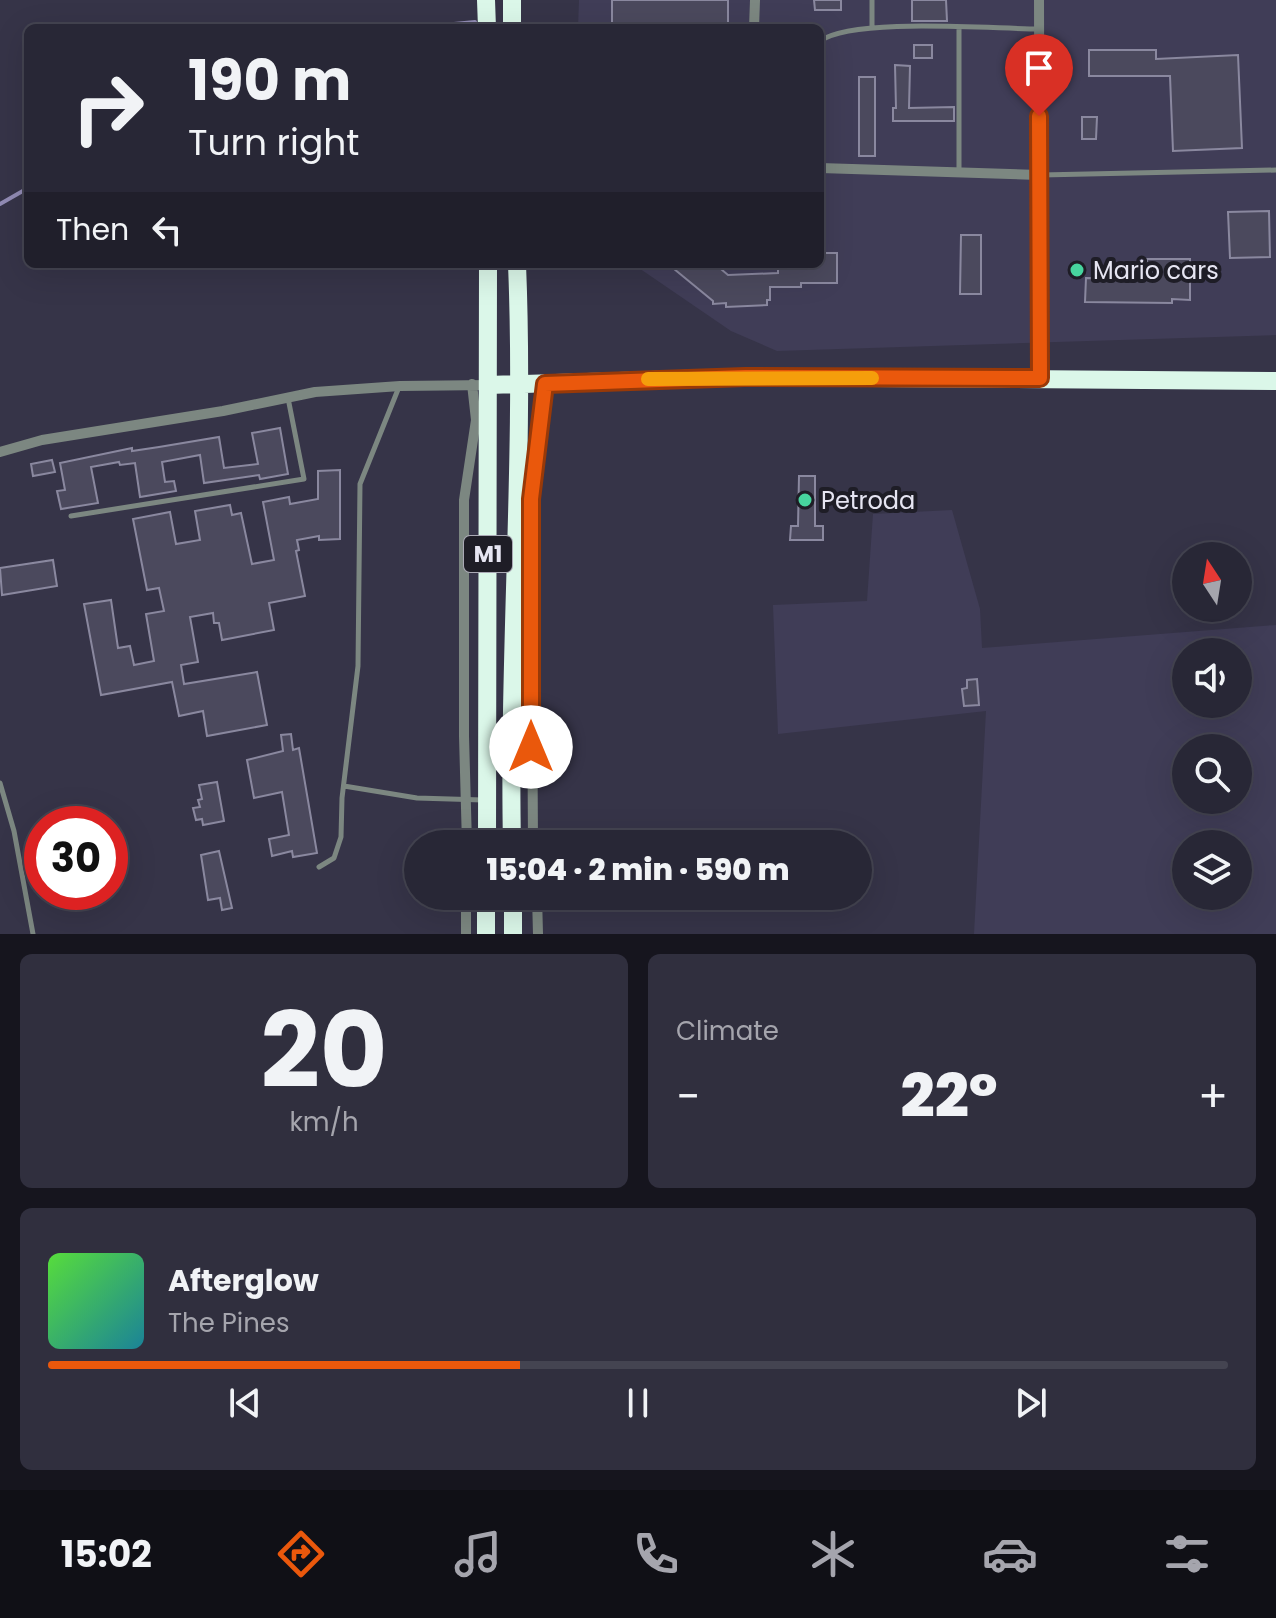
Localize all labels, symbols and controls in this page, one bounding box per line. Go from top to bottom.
pin [1005,34,1073,116]
text: 190 m [188,41,351,120]
icon: arrive [1017,46,1061,90]
icon: right [56,56,160,160]
text: Turn right [188,117,359,168]
text: Then [56,208,129,251]
icon: left [145,208,189,252]
place label: Mario cars [1093,254,1219,287]
marker: Mario cars [1068,261,1086,279]
place label: Petroda [821,484,915,517]
marker: Petroda [796,491,814,509]
road number: M1 [464,536,512,572]
north arrow [1172,542,1252,622]
map controls [1172,542,1252,910]
button: sound [1172,638,1252,718]
position arrow [489,705,573,789]
button: search [1172,734,1252,814]
speed limit sign: 30 [24,806,128,910]
button: layers [1172,830,1252,910]
text: 15:04 · 2 min · 590 m [486,848,790,891]
text: 20 [260,978,388,1123]
text: Climate [676,1013,779,1049]
text: 22° [901,1054,998,1138]
text: − [676,1066,700,1127]
text: + [1198,1066,1228,1127]
text: km/h [289,1104,359,1140]
text: Afterglow [168,1259,319,1302]
text: The Pines [168,1305,290,1341]
icon: previous [223,1381,267,1425]
icon: pause [616,1381,660,1425]
icon: next [1009,1381,1053,1425]
icon: directions [273,1526,329,1582]
icon: music [450,1526,506,1582]
icon: phone [628,1526,684,1582]
icon: climate [805,1526,861,1582]
icon: car [982,1526,1038,1582]
icon: filters [1159,1526,1215,1582]
text: 15:02 [61,1529,152,1580]

